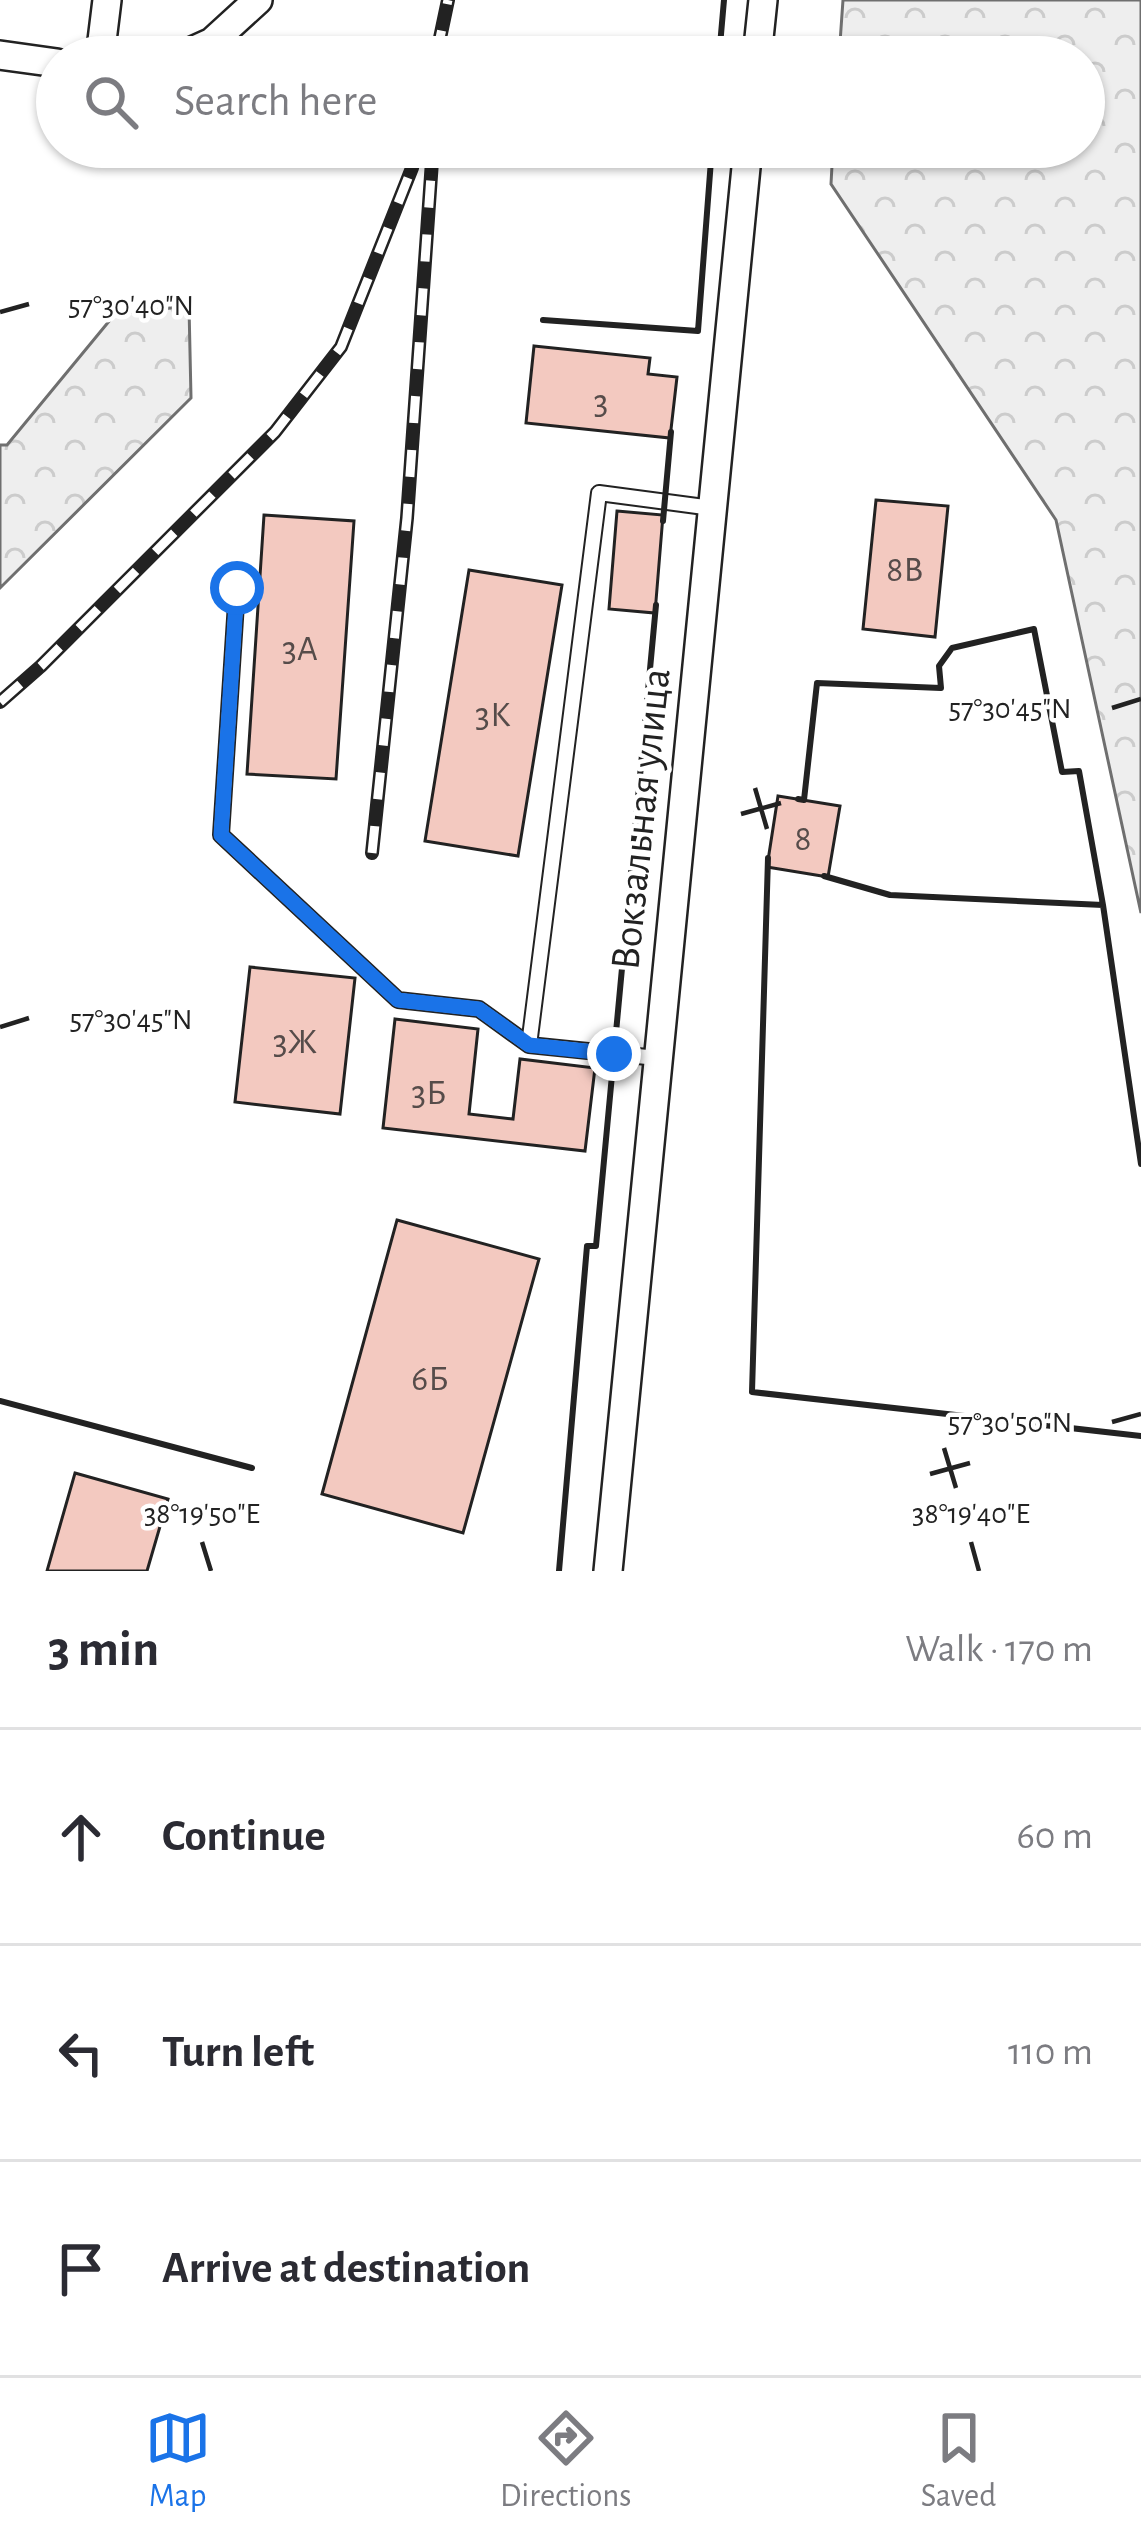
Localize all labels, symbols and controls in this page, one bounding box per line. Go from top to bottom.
search box [36,36,1105,168]
icon: search [78,69,144,135]
text: Search here [174,79,377,124]
text: 57°30'40"N [68,291,194,321]
house number: 3 [594,384,608,420]
house number: 8В [886,552,924,588]
route start [210,561,264,615]
house number: 3А [282,631,318,667]
street label: Вокзальная улица [604,666,678,972]
text: 57°30'45"N [949,694,1071,724]
house number: 3К [475,697,511,733]
house number: 8 [794,821,812,857]
text: 57°30'45"N [70,1005,192,1035]
house number: 3Ж [273,1024,317,1060]
route end [587,1027,641,1081]
house number: 3Б [411,1075,447,1111]
house number: 6Б [411,1361,449,1397]
text: 57°30'50"N [948,1408,1072,1438]
text: 38°19'50"E [144,1499,260,1529]
text: 38°19'40"E [912,1499,1030,1529]
text: 3 min [48,1624,159,1675]
text: Walk · 170 m [905,1630,1093,1669]
icon: ahead [48,1804,114,1870]
text: Continue [162,1814,326,1859]
text: 60 m [1016,1817,1093,1856]
icon: left [48,2020,114,2086]
text: Turn left [162,2030,314,2075]
text: 110 m [1008,2033,1093,2072]
icon: arrive [48,2236,114,2302]
text: Arrive at destination [162,2246,530,2291]
tab: Map [145,2405,211,2517]
tab: Directions [500,2405,631,2517]
tab: Saved [921,2405,996,2517]

